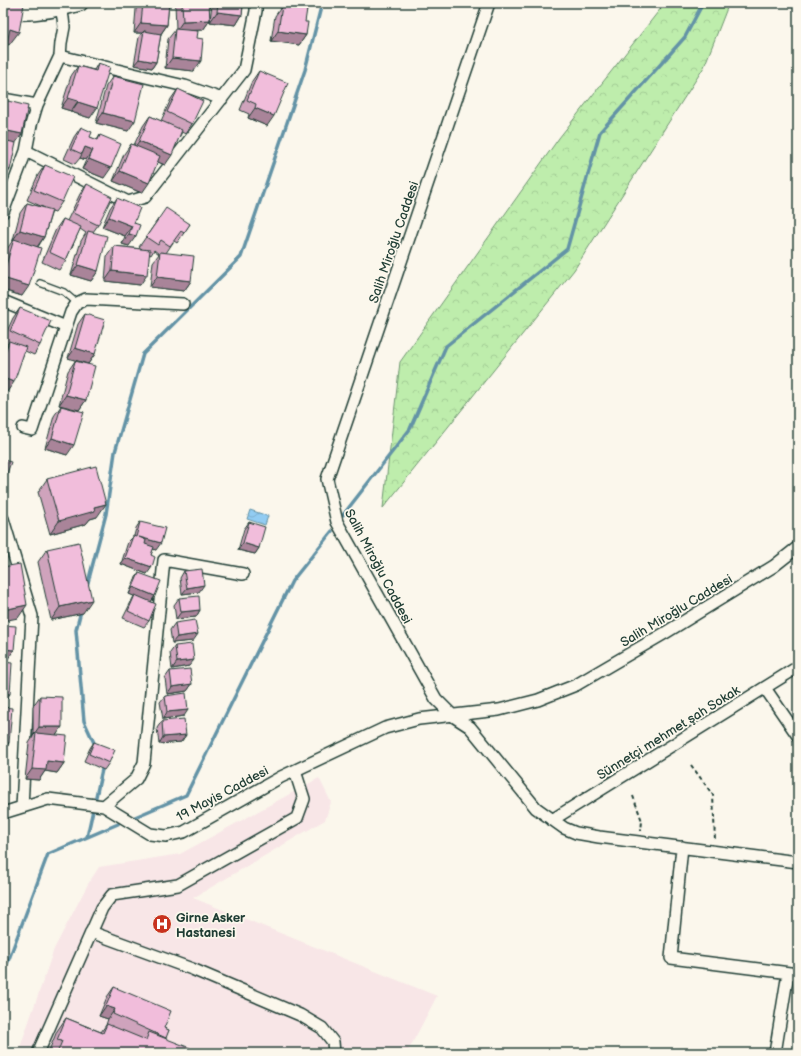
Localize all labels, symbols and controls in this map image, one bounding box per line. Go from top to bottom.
street label: Salih Miroğlu Caddesi [366,179,422,305]
street label: Salih Miroğlu Caddesi [341,506,415,627]
street label: Salih Miroğlu Caddesi [618,571,735,651]
street label: Sünnetçi mehmet şah Sokak [594,682,744,784]
street label: 19 Mayis Caddesi [174,763,271,825]
place label: Girne Asker Hastanesi [176,910,246,941]
hospital icon: Girne Asker Hastanesi [151,913,173,935]

